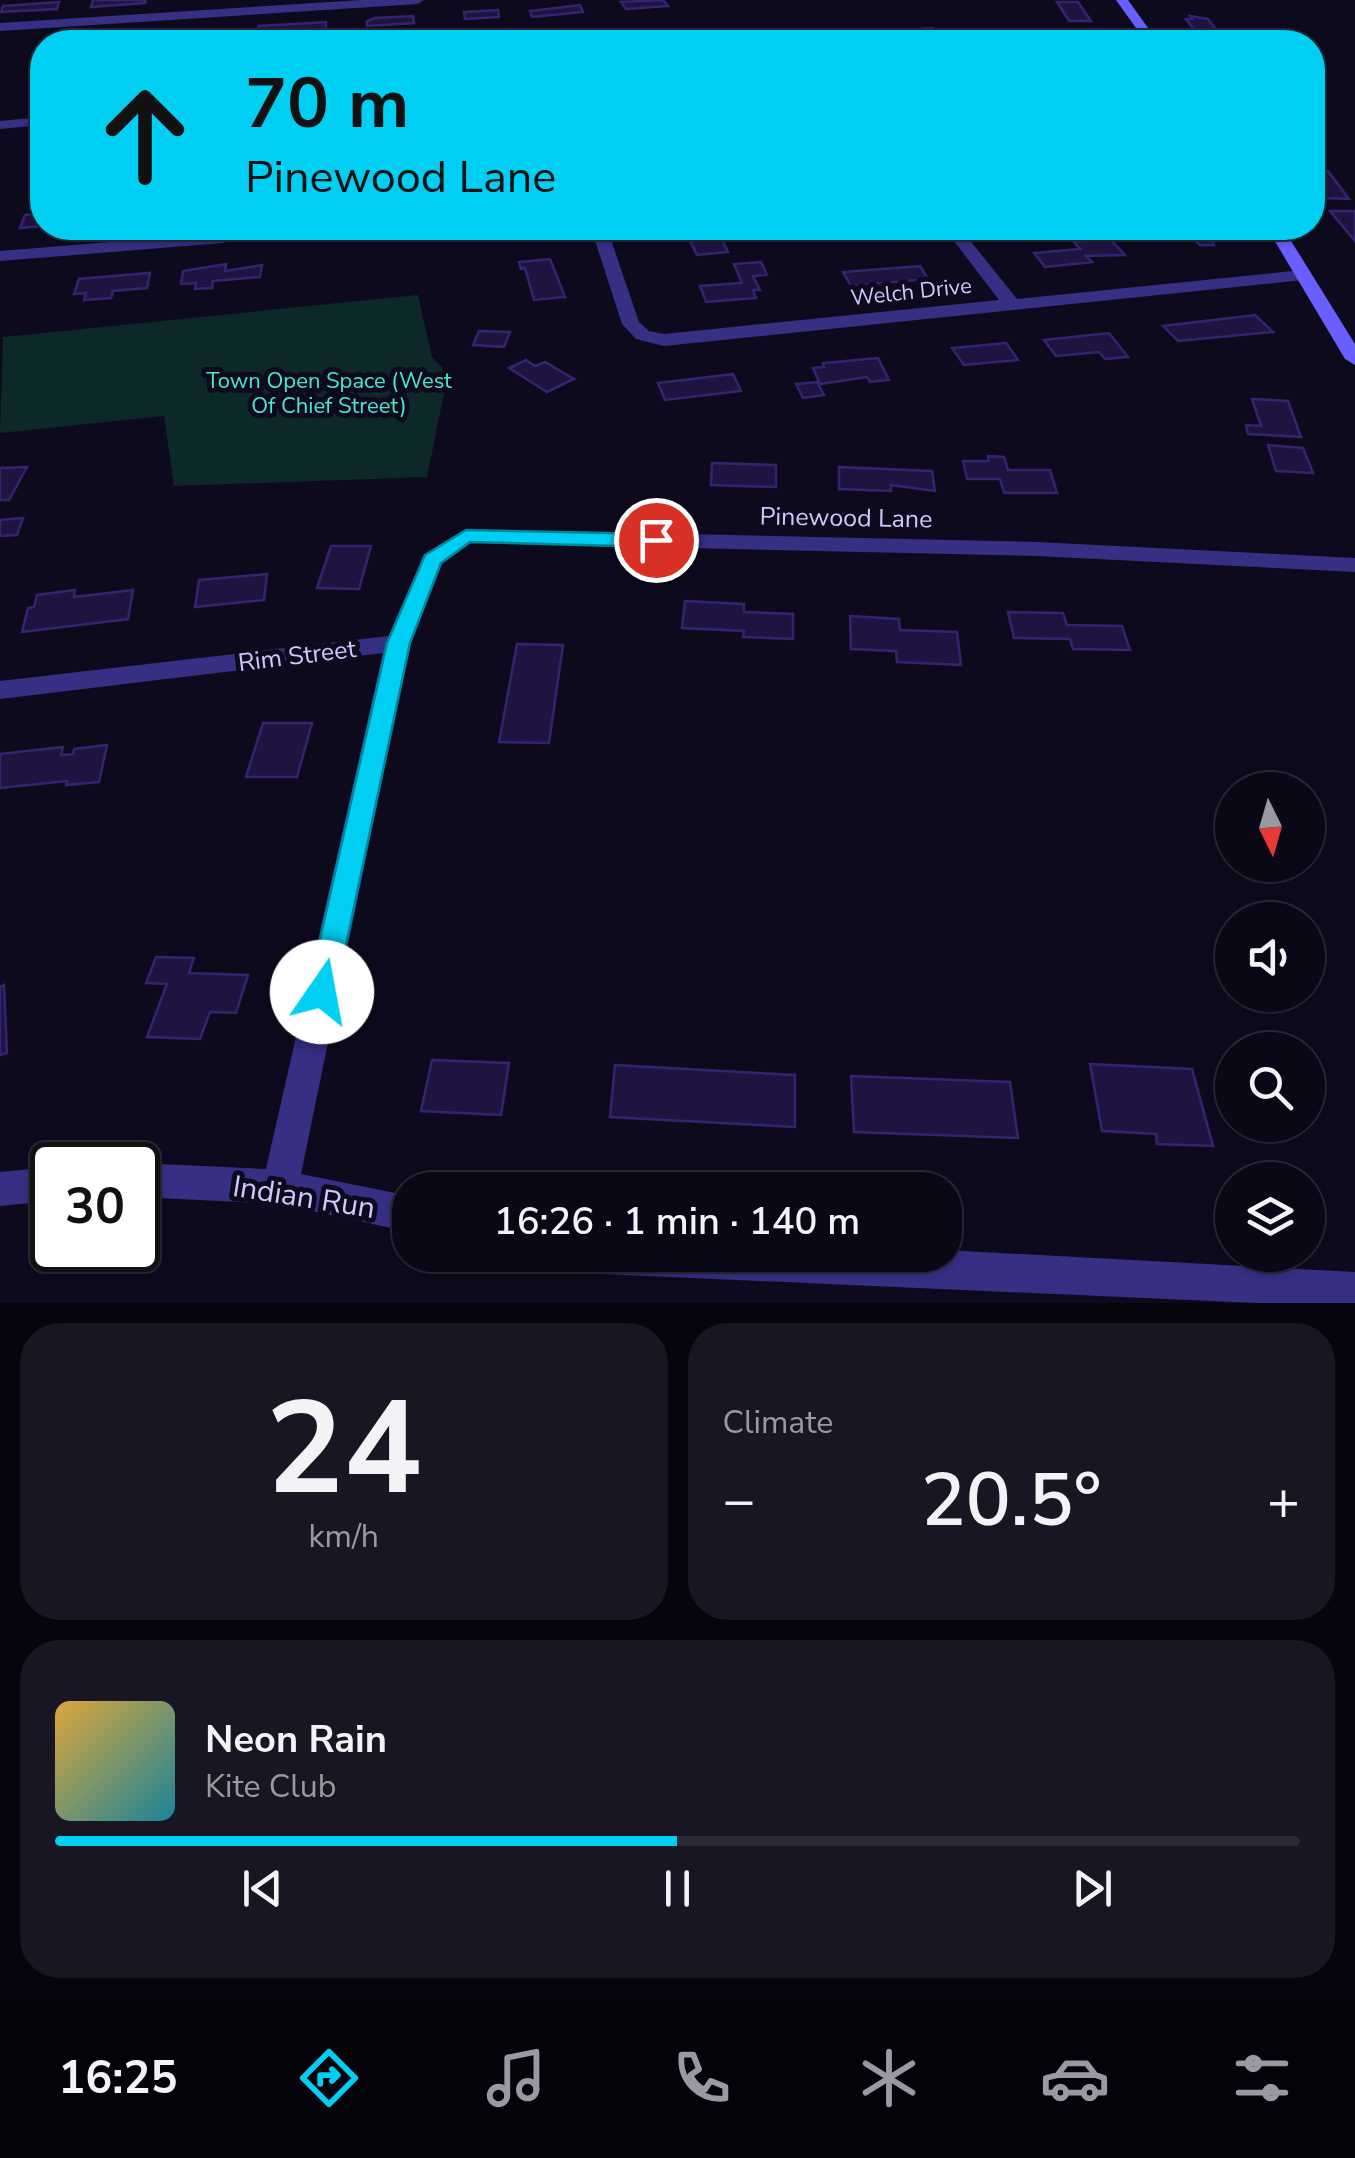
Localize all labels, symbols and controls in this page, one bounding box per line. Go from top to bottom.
text: 70 m [245,56,409,152]
icon: ahead [80,70,210,200]
text: Pinewood Lane [245,147,556,208]
street label: Welch Drive [849,271,973,313]
park label: Town Open Space (West Of Chief Street) [206,366,452,421]
pin [614,498,699,583]
street label: Pinewood Lane [759,499,933,537]
icon: arrive [629,513,684,568]
street label: Rim Street [236,632,358,680]
north arrow [1215,772,1325,882]
map controls [1215,772,1325,1272]
button: sound [1215,902,1325,1012]
position arrow [270,940,374,1044]
button: search [1215,1032,1325,1142]
speed limit sign: 30 [30,1142,160,1272]
button: layers [1215,1162,1325,1272]
street label: Indian Run [230,1166,378,1229]
text: 16:26 · 1 min · 140 m [494,1196,860,1247]
text: 24 [266,1361,422,1538]
text: Climate [723,1401,833,1444]
text: 20.5° [921,1449,1102,1551]
text: − [723,1463,756,1538]
text: + [1267,1463,1300,1538]
text: km/h [308,1515,379,1558]
text: Neon Rain [205,1714,387,1765]
text: Kite Club [205,1765,336,1808]
icon: previous [235,1861,290,1916]
icon: pause [650,1861,705,1916]
icon: next [1065,1861,1120,1916]
icon: directions [294,2043,364,2113]
icon: music [481,2043,551,2113]
icon: phone [667,2043,737,2113]
icon: climate [854,2043,924,2113]
icon: car [1040,2043,1110,2113]
icon: filters [1227,2043,1297,2113]
text: 16:25 [58,2048,177,2109]

